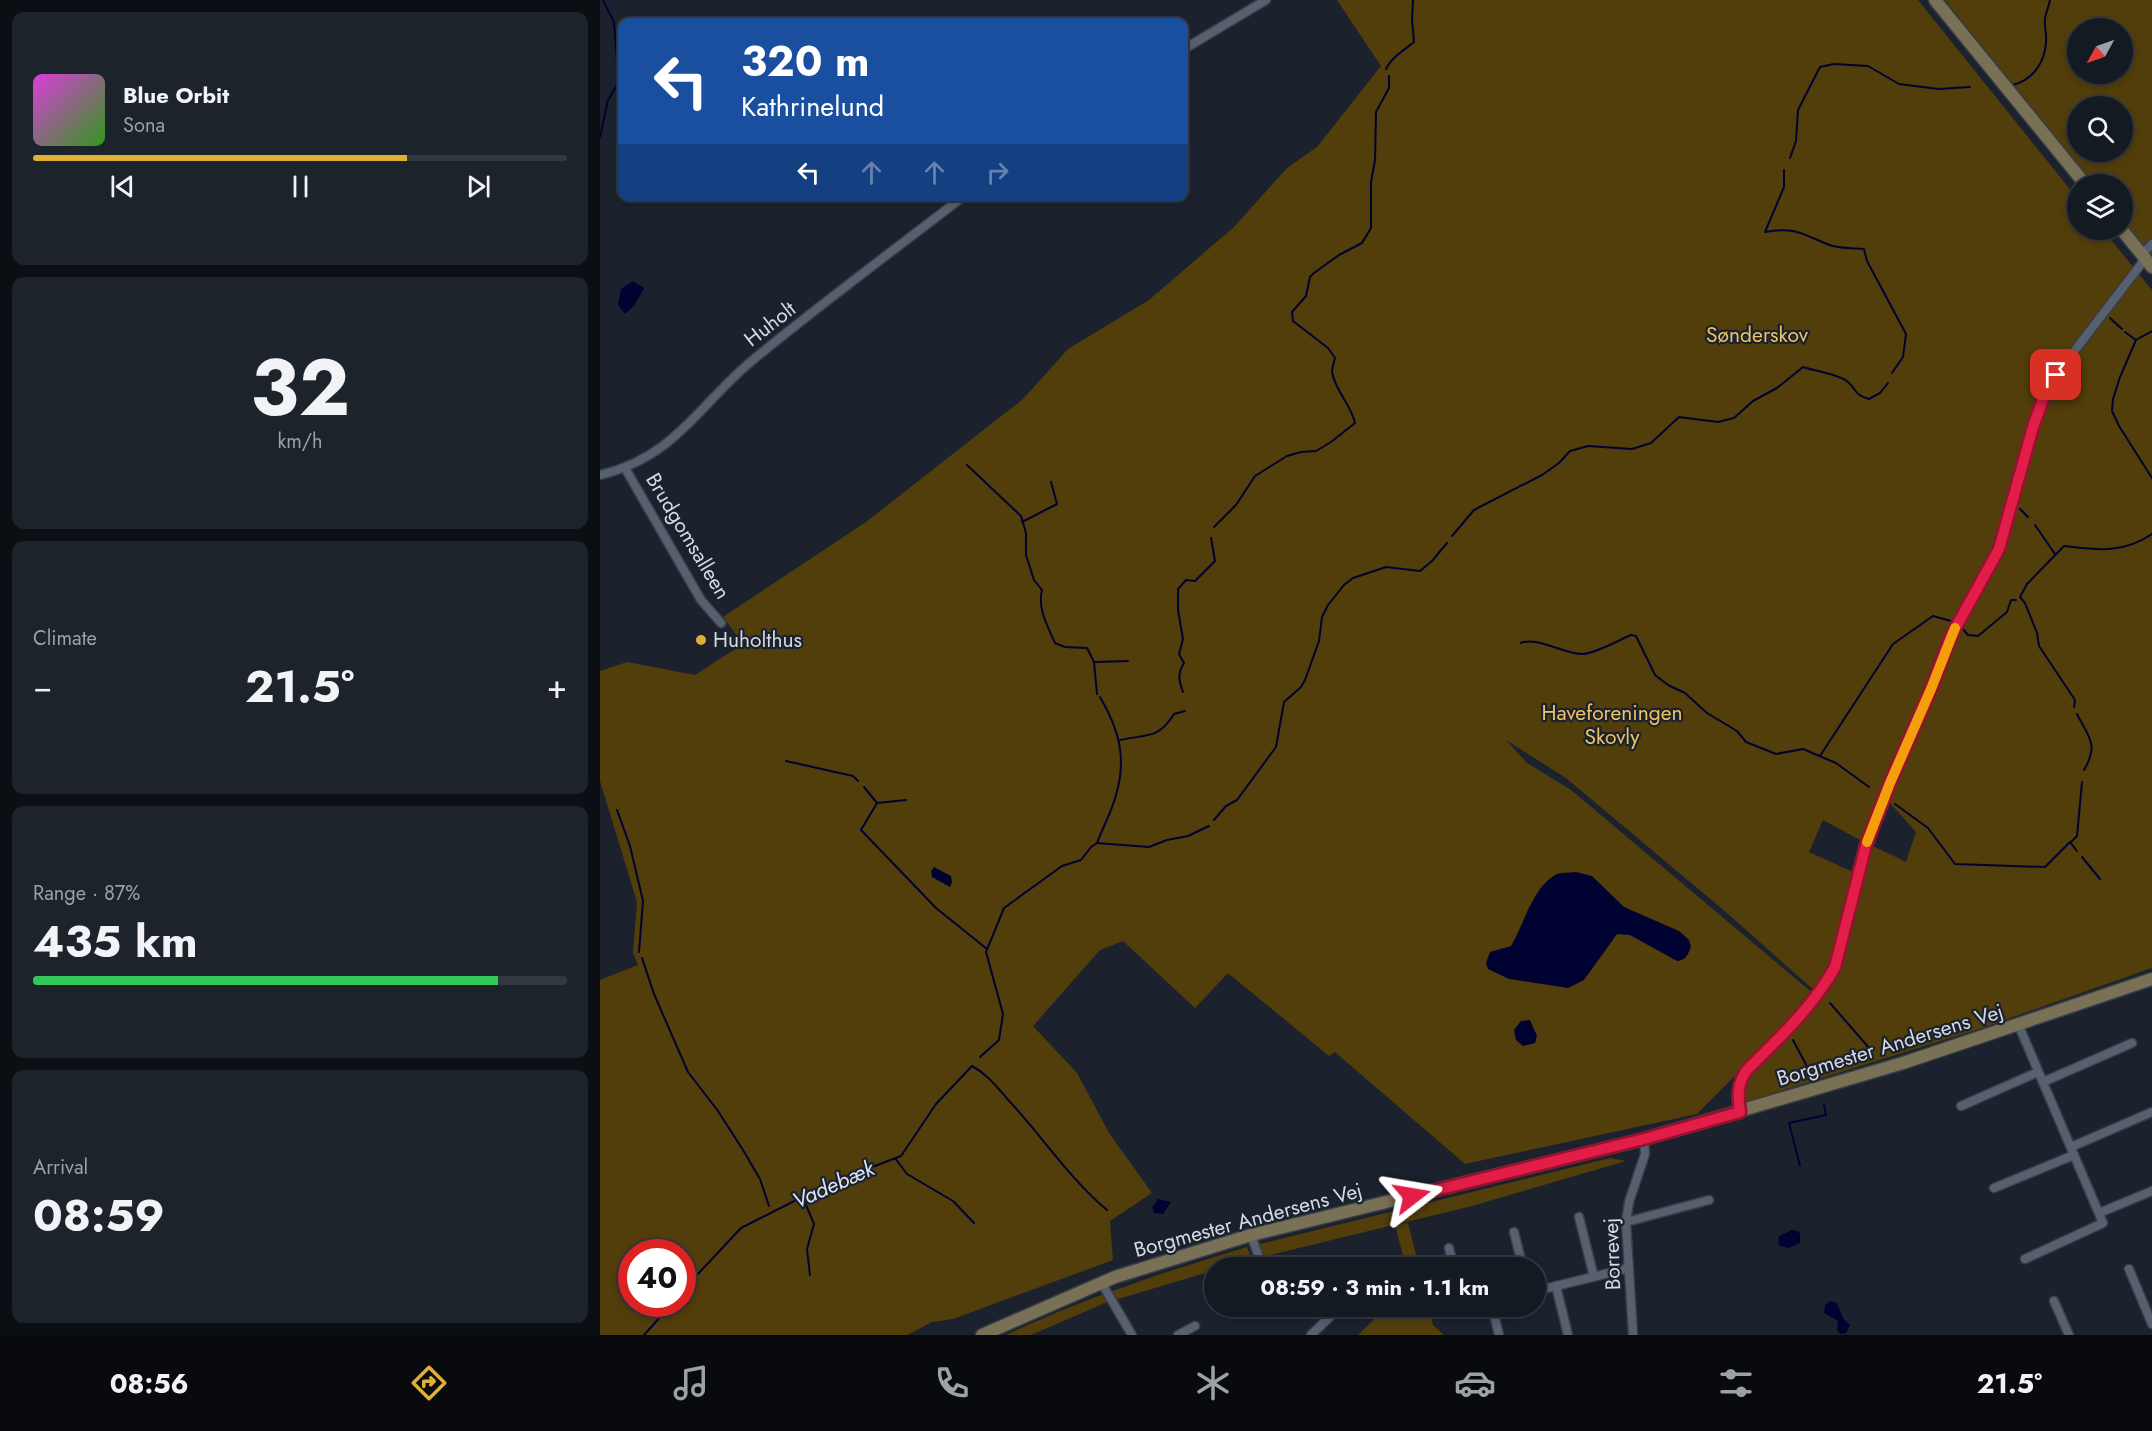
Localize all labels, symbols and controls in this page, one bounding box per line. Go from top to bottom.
north arrow [2067,18,2133,84]
map controls [2067,18,2133,240]
text: 320 m [741,31,869,92]
icon: left [642,42,720,120]
text: Blue Orbit [123,79,229,111]
text: Kathrinelund [741,87,884,126]
button: search [2067,96,2133,162]
text: Sona [123,111,165,140]
icon: left [792,156,825,189]
icon: ahead [855,156,888,189]
icon: ahead [918,156,951,189]
icon: right [981,156,1014,189]
icon: previous [106,170,139,203]
icon: pause [284,170,317,203]
icon: next [462,170,495,203]
button: layers [2067,174,2133,240]
street label: Huholt [738,294,802,354]
park label: Sønderskov [1706,320,1809,350]
text: 32 [250,332,350,444]
pin [2030,349,2081,400]
icon: arrive [2039,358,2072,391]
text: km/h [277,427,323,456]
street label: Brudgomsalleen [638,467,738,605]
text: Climate [33,624,97,653]
place label: Huholthus [713,625,802,655]
marker: Huholthus [694,633,708,647]
text: 21.5° [245,654,354,719]
text: − [33,663,52,710]
text: + [547,663,567,710]
park label: Haveforeningen Skovly [1541,698,1683,752]
text: Range · 87% [33,879,140,908]
text: 435 km [33,909,198,974]
street label: Borgmester Andersens Vej [1773,996,2007,1094]
water label: Vadebæk [787,1151,880,1216]
text: Arrival [33,1153,88,1182]
position arrow [1380,1164,1444,1228]
street label: Borgmester Andersens Vej [1131,1175,1365,1265]
text: 08:59 [33,1183,165,1248]
street label: Borrevej [1596,1217,1628,1291]
speed limit sign: 40 [618,1239,696,1317]
text: 08:59 · 3 min · 1.1 km [1261,1271,1489,1303]
icon: directions [408,1362,450,1404]
icon: music [670,1362,712,1404]
icon: phone [931,1362,973,1404]
icon: climate [1192,1362,1234,1404]
icon: car [1454,1362,1496,1404]
icon: filters [1715,1362,1757,1404]
text: 08:56 [110,1364,189,1403]
text: 21.5° [1977,1364,2042,1403]

